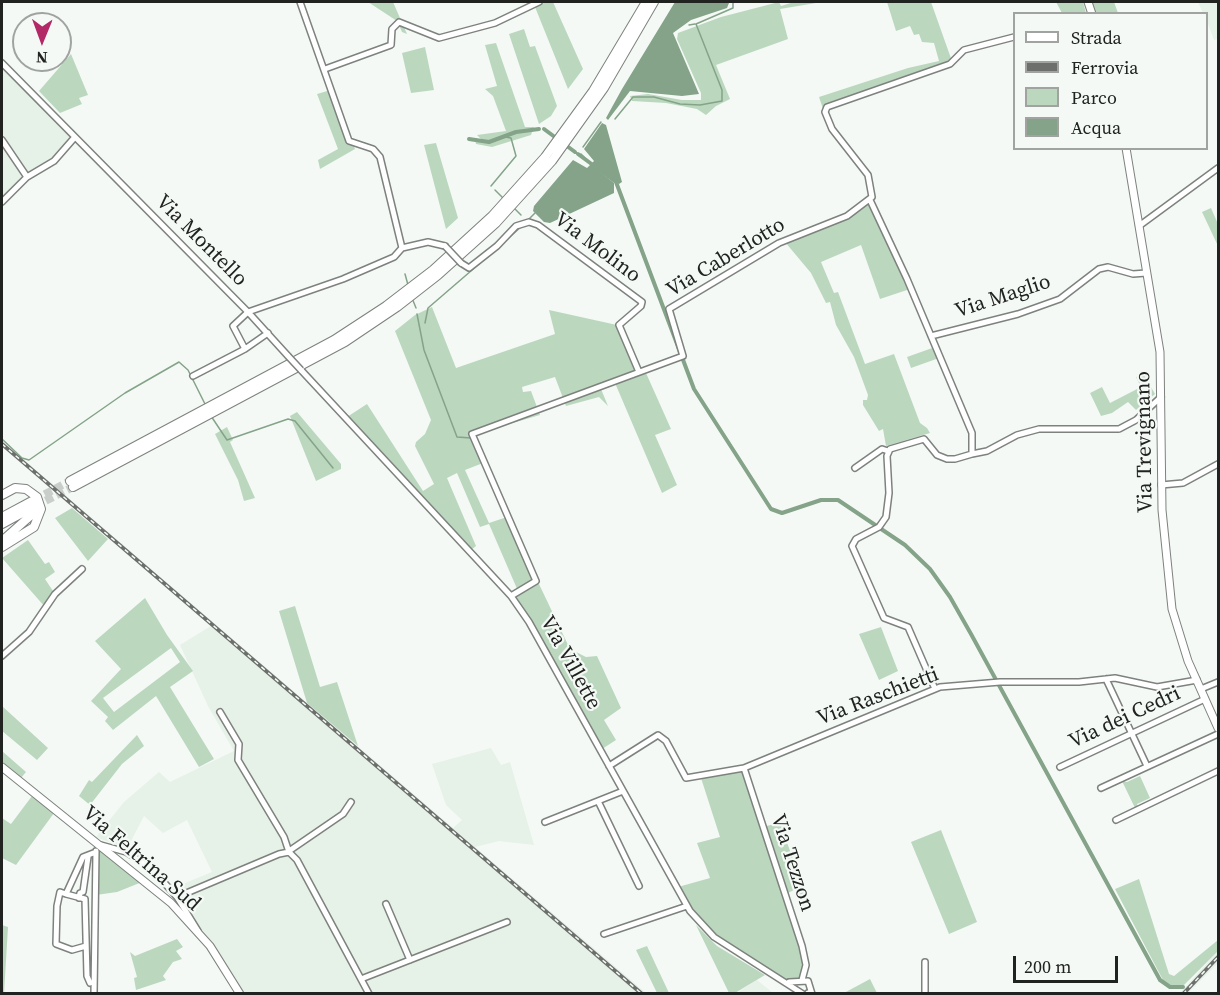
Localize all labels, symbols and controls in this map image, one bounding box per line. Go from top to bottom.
north arrow [12,12,72,72]
legend [1013,12,1208,150]
text: Strada [1071,25,1122,50]
text: N [36,47,48,69]
text: Ferrovia [1071,55,1138,80]
text: Parco [1071,85,1117,110]
text: Acqua [1071,115,1121,140]
street label: Via Montello [150,190,252,292]
street label: Via Molino [549,207,645,289]
street label: Via Caberlotto [662,213,790,303]
street label: Via Maglio [952,270,1054,324]
street label: Via Trevignano [1131,371,1159,513]
street label: Via Villette [534,612,606,714]
street label: Via Raschietti [813,662,943,732]
street label: Via dei Cedri [1065,681,1185,755]
street label: Via Feltrina Sud [77,801,205,917]
street label: Via Tezzon [764,811,820,915]
scale bar [1016,944,1121,982]
text: 200 m [1024,954,1071,979]

